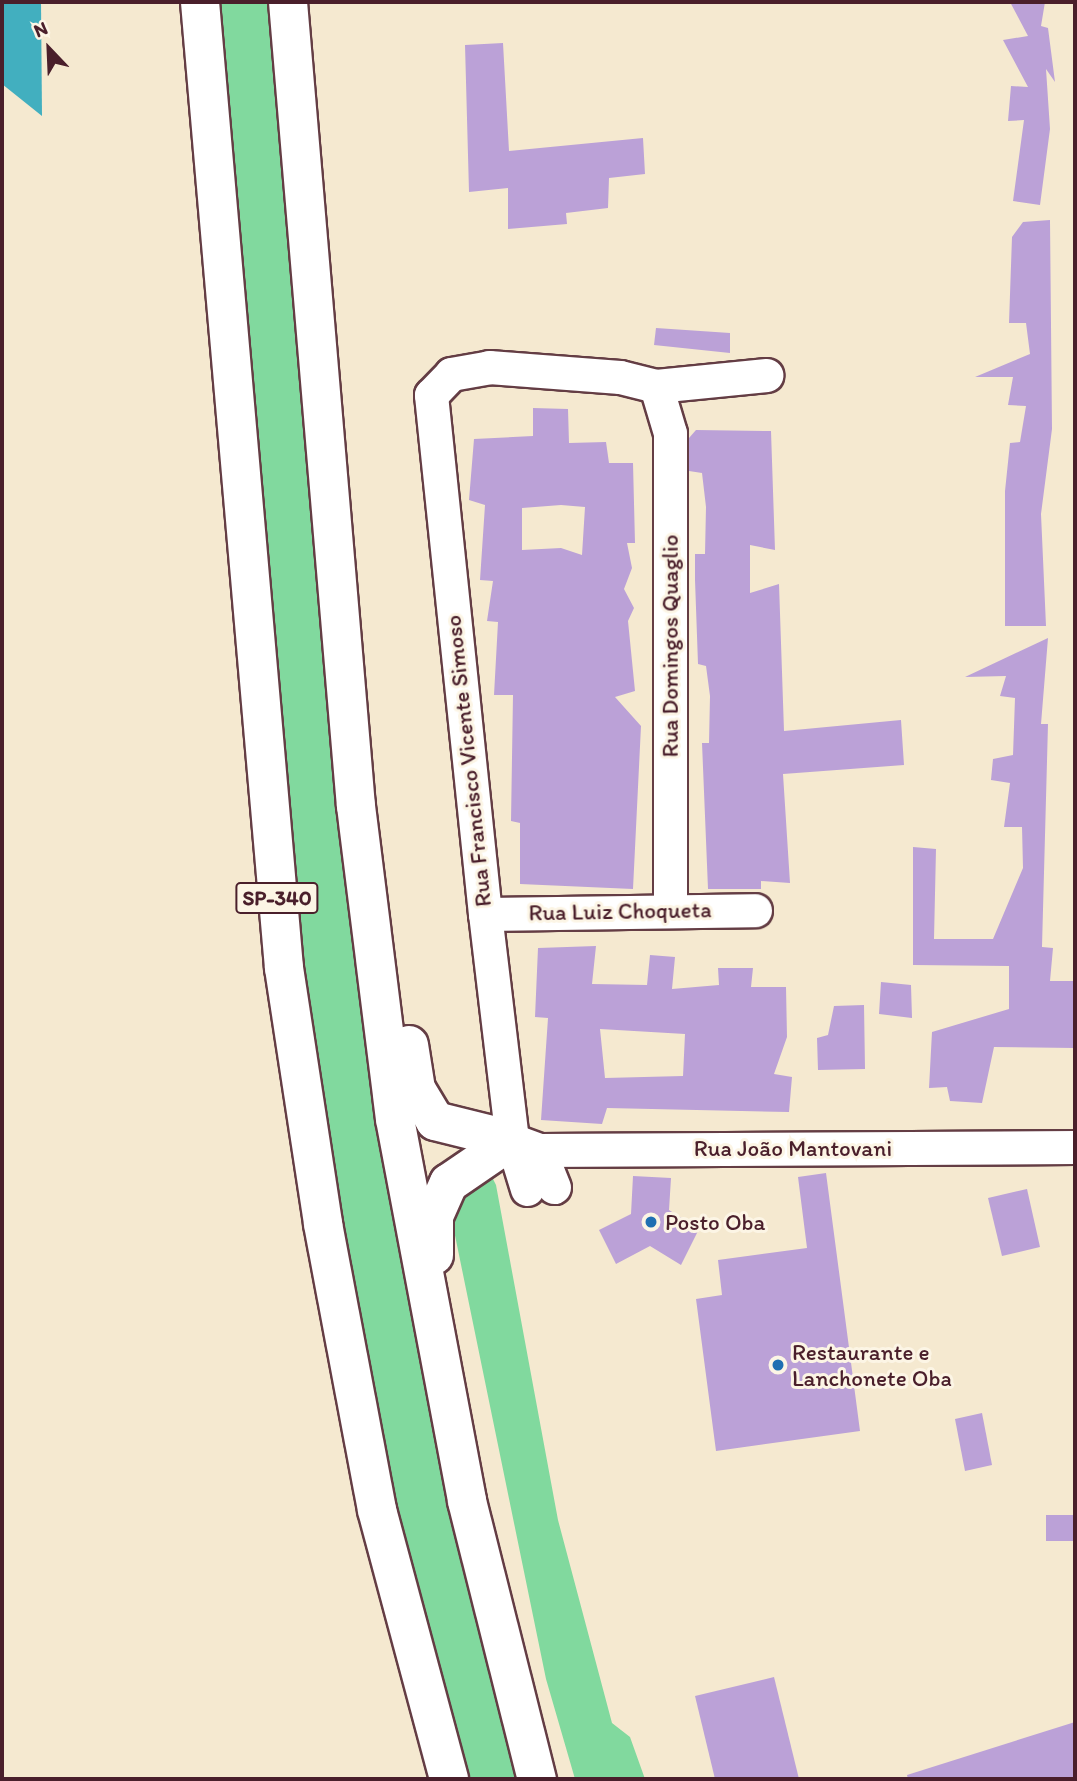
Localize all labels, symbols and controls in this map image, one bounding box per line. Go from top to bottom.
north arrow [14,14,84,84]
text: N [30,16,51,42]
street label: Rua Domingos Quaglio [656,534,684,758]
street label: Rua Francisco Vicente Simoso [439,614,497,908]
road number: SP-340 [235,880,319,916]
street label: Rua Luiz Choqueta [528,896,712,926]
street label: Rua João Mantovani [693,1134,893,1162]
place label: Posto Oba [665,1208,766,1236]
marker: Posto Oba [643,1214,659,1230]
place label: Restaurante e Lanchonete Oba [792,1338,952,1392]
marker: Restaurante e Lanchonete Oba [770,1357,786,1373]

